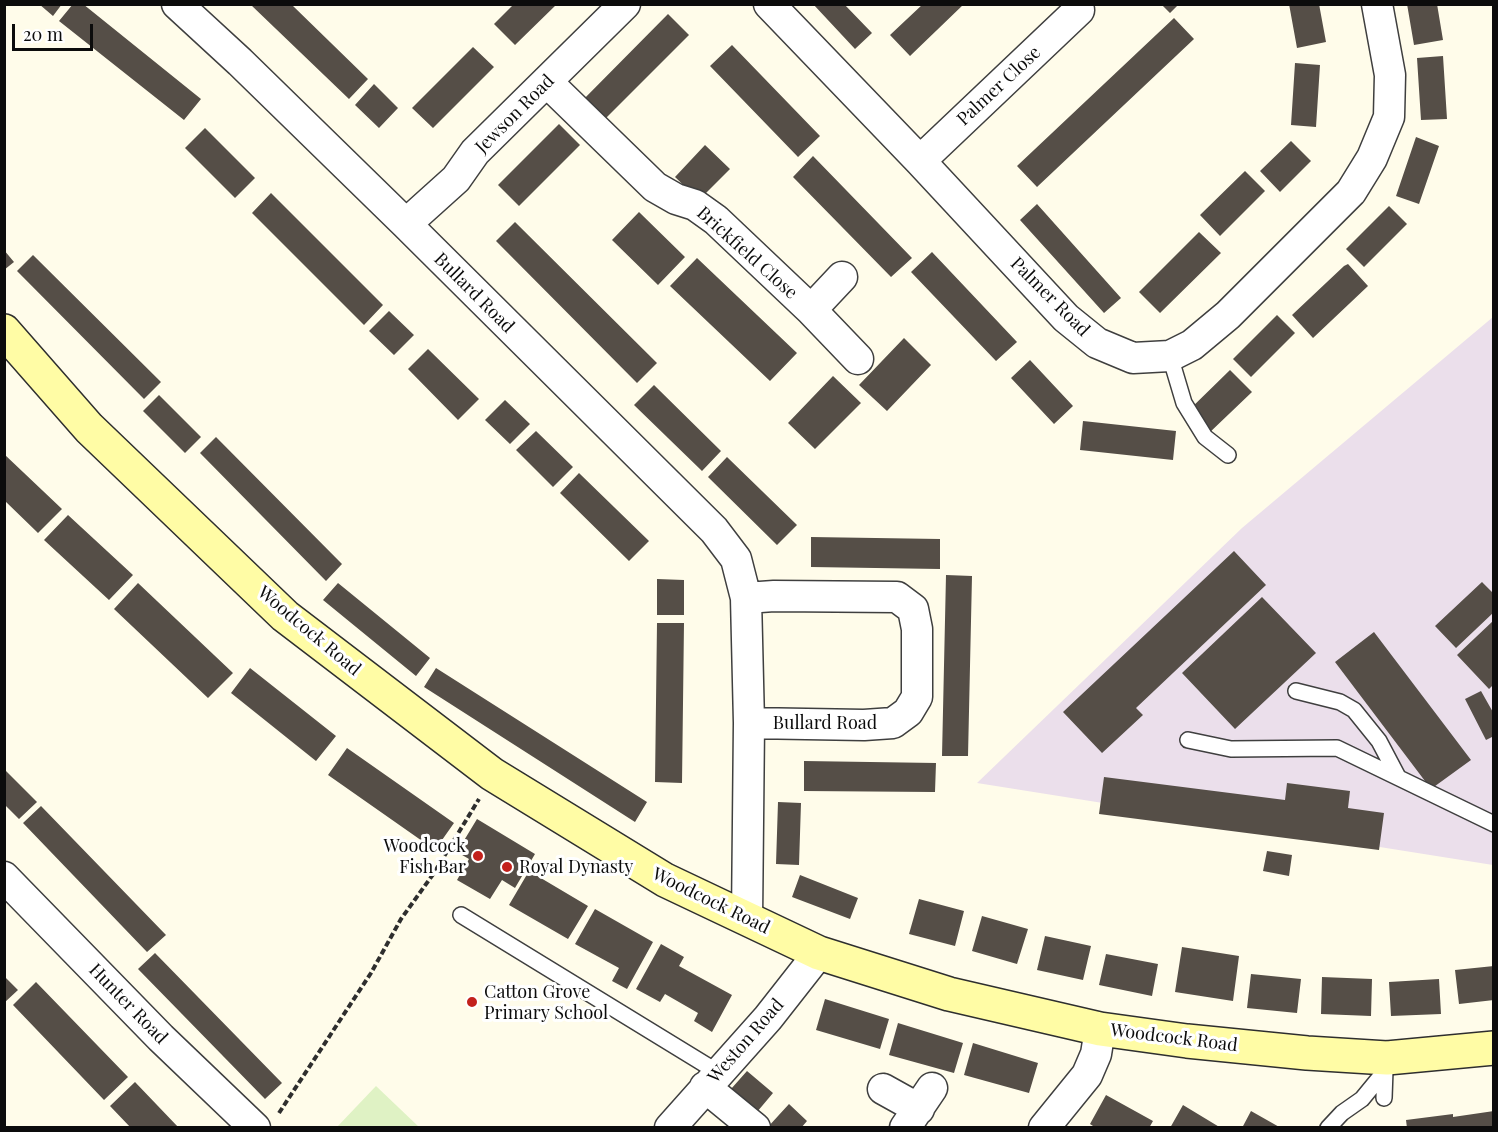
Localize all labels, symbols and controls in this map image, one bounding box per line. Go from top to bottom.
scale bar [15,12,96,50]
text: 20 m [23,22,63,46]
street label: Palmer Close [953,42,1045,130]
street label: Jewson Road [471,70,559,158]
street label: Brickfield Close [692,202,802,304]
street label: Bullard Road [429,248,519,338]
street label: Palmer Road [1006,253,1094,341]
street label: Woodcock Road [253,582,365,680]
street label: Bullard Road [773,712,877,734]
place label: Woodcock Fish Bar [384,835,466,878]
marker: Woodcock Fish Bar [471,849,485,863]
place label: Royal Dynasty [519,856,633,878]
marker: Royal Dynasty [500,860,514,874]
street label: Woodcock Road [649,863,773,939]
street label: Hunter Road [84,959,172,1049]
place label: Catton Grove Primary School [484,981,608,1024]
street label: Weston Road [704,994,788,1088]
marker: Catton Grove Primary School [465,995,479,1009]
street label: Woodcock Road [1109,1019,1239,1057]

